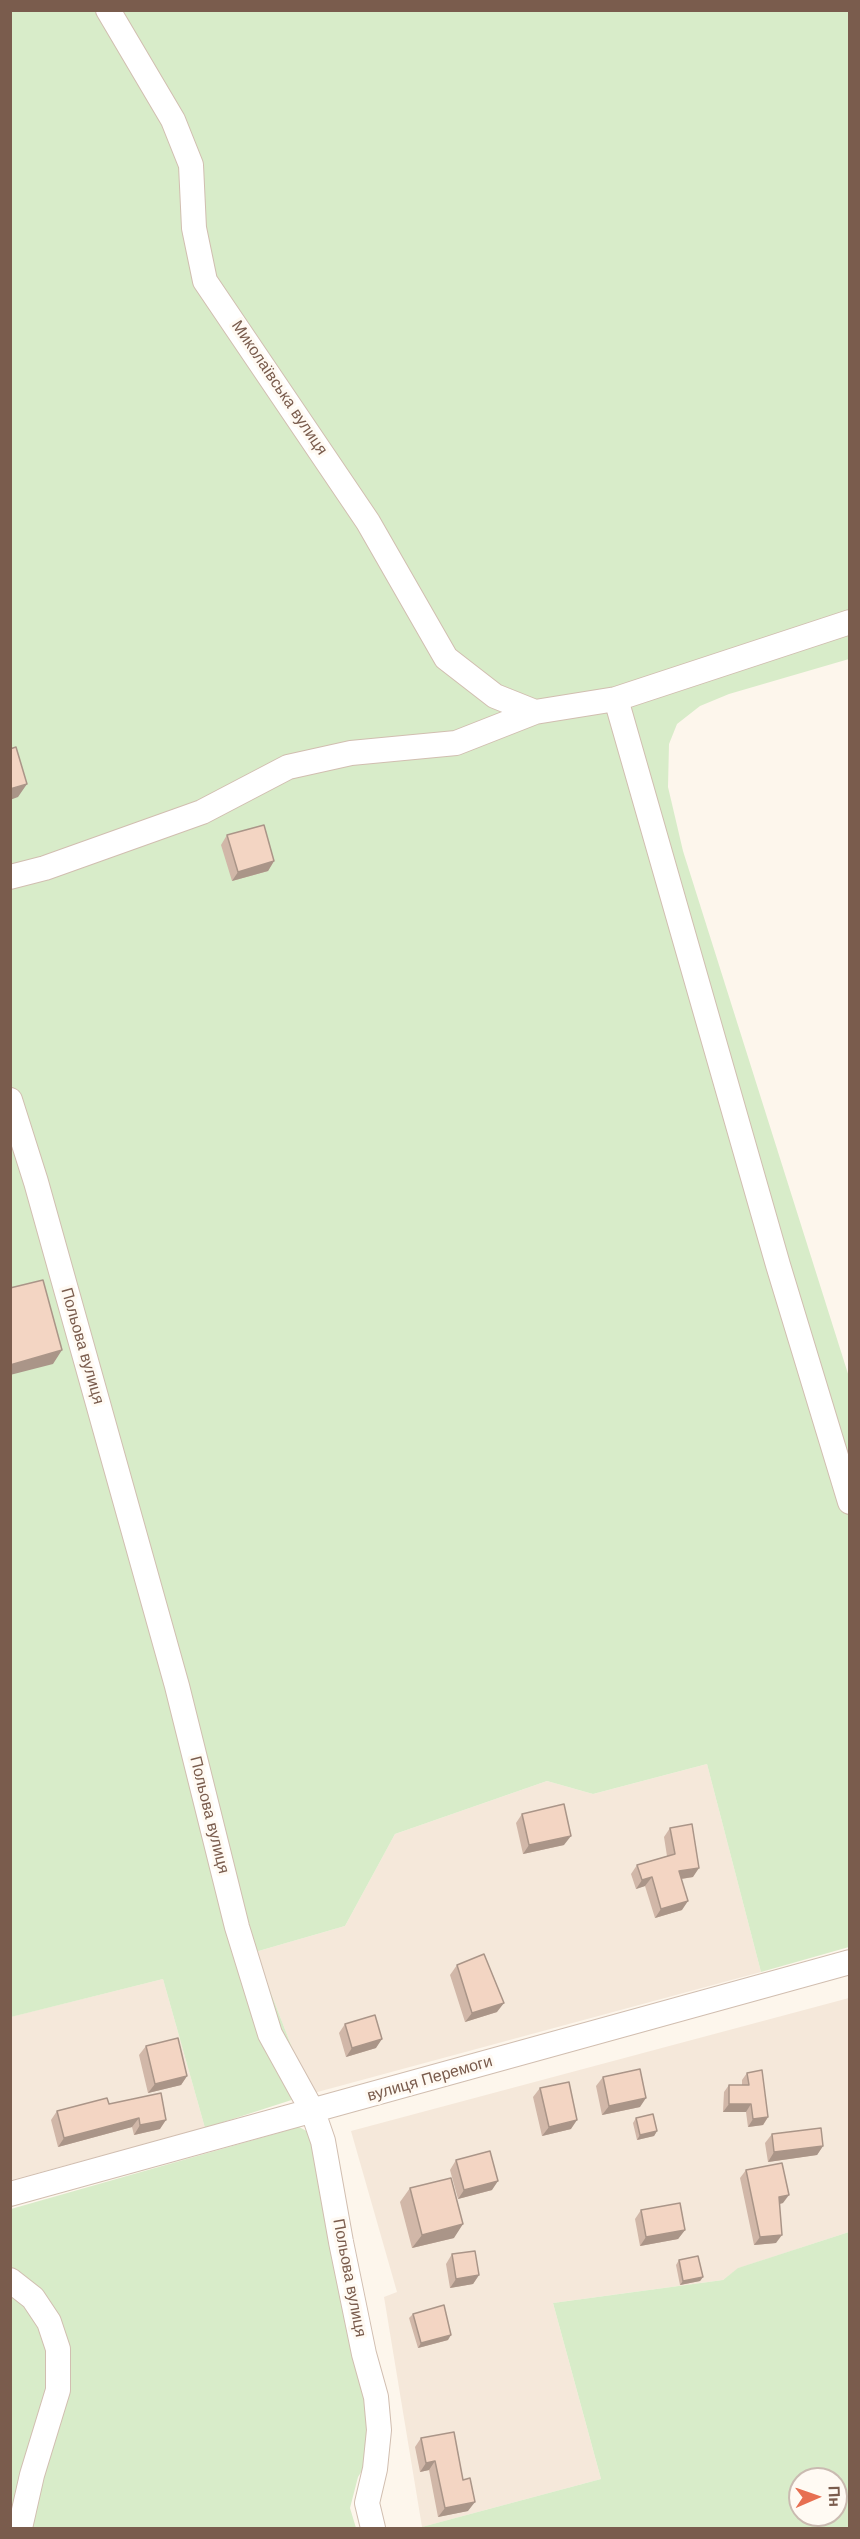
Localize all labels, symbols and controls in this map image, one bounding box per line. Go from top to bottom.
street label: Миколаївська вулиця [227,317,331,459]
street label: Польова вулиця [56,1286,108,1406]
street label: Польова вулиця [185,1754,233,1876]
street label: вулиця Перемоги [365,2052,495,2106]
street label: Польова вулиця [328,2217,370,2339]
north arrow [788,2467,848,2527]
text: Пн [826,2486,843,2507]

